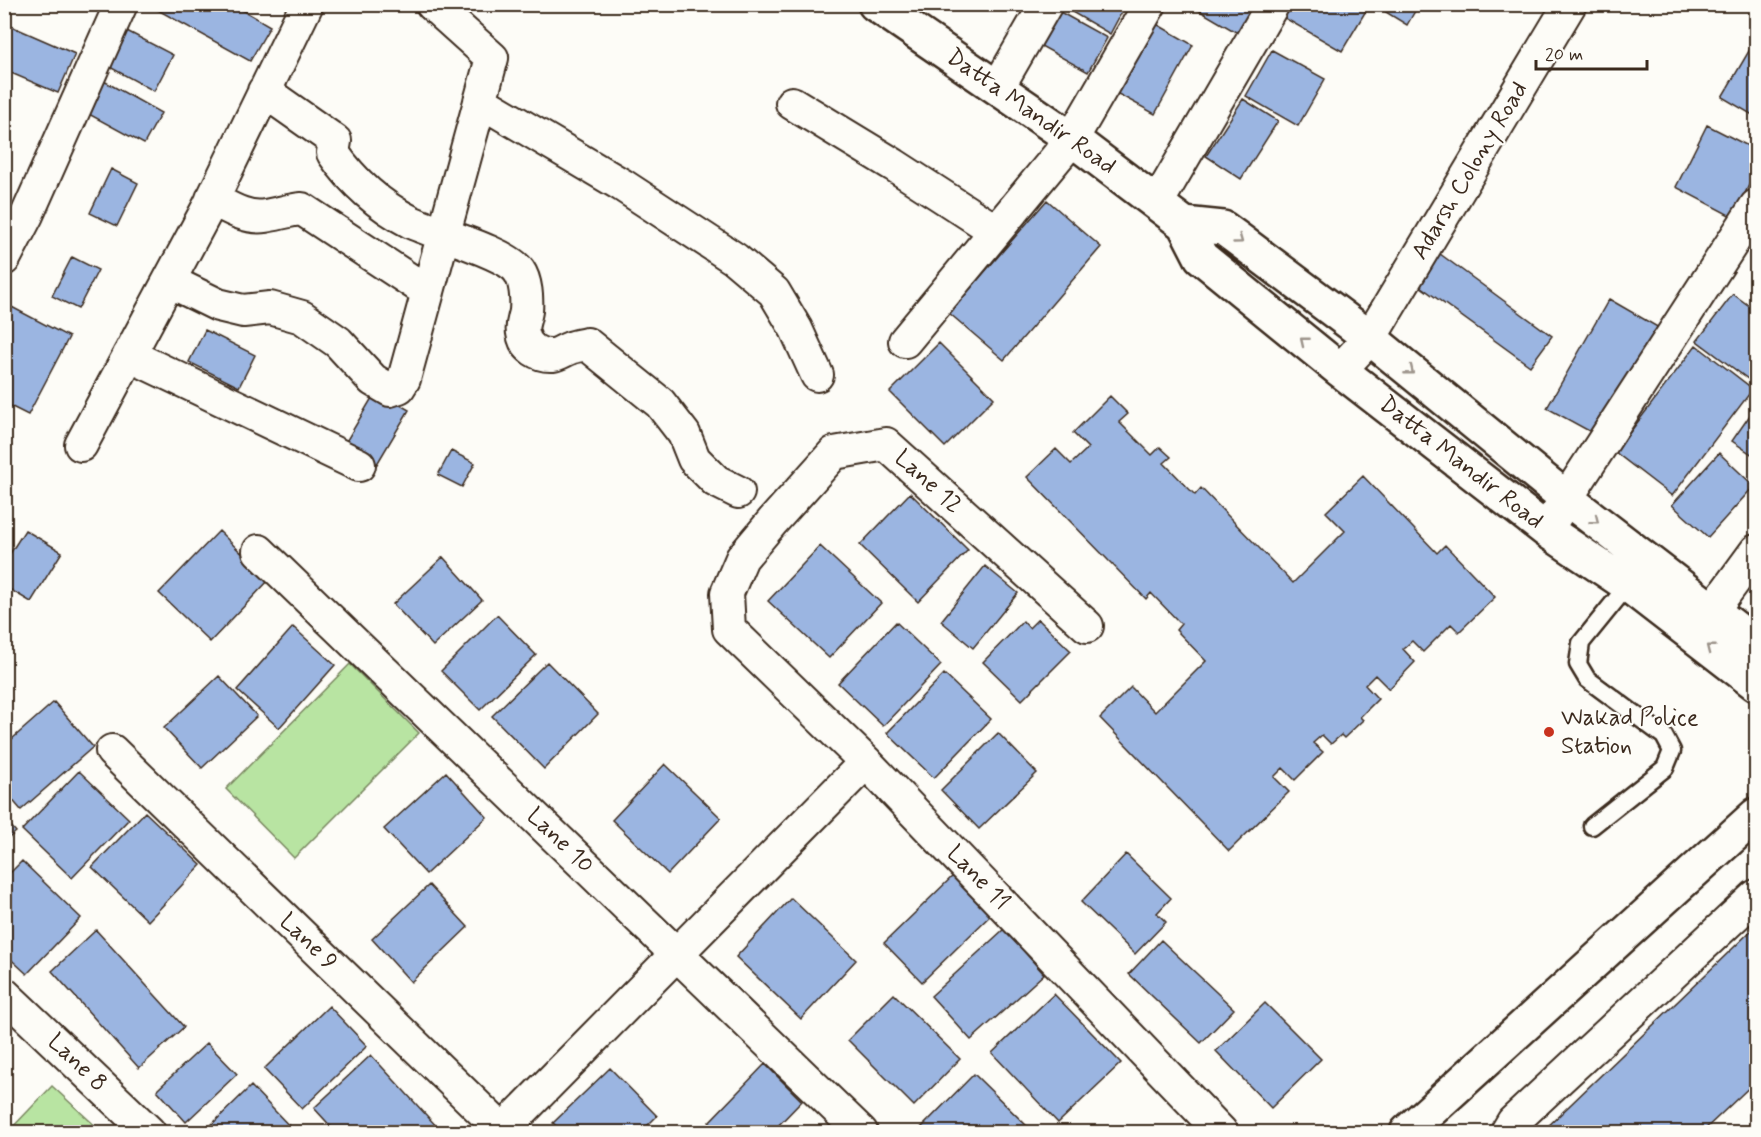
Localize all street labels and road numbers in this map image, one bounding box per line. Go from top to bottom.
street label: Datta Mandir Road [940,42,1122,182]
street label: Adarsh Colony Road [1405,76,1535,266]
street label: Datta Mandir Road [1373,389,1549,537]
street label: Lane 12 [887,443,969,521]
street label: Lane 10 [520,801,600,881]
street label: Lane 11 [939,839,1017,917]
street label: Lane 9 [272,907,344,977]
street label: Lane 8 [41,1027,113,1099]

